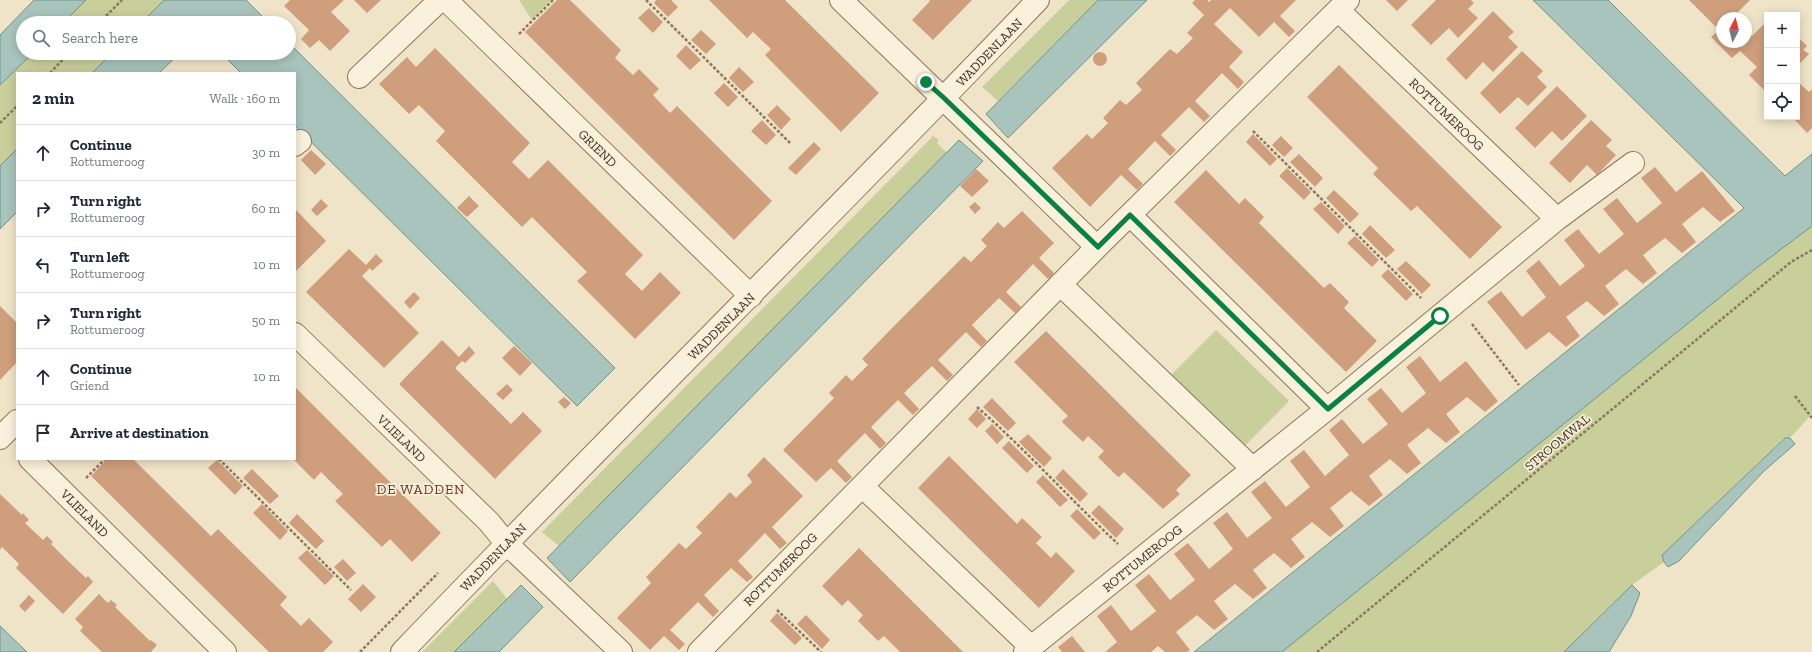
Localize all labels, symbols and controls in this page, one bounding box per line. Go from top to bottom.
north arrow [1716,12,1752,48]
map controls [1764,12,1800,120]
button: + [1764,12,1800,48]
street label: WADDENLAAN [953,15,1026,89]
search box [16,16,296,60]
icon: search [30,27,52,49]
text: Search here [62,29,138,47]
button: − [1764,48,1800,84]
route end [917,73,935,91]
street label: ROTTUMEROOG [1406,75,1487,154]
button: locate [1764,84,1800,120]
text: 2 min [32,88,74,108]
text: Walk · 160 m [210,91,280,106]
street label: GRIEND [575,126,620,170]
text: Continue [70,136,132,154]
icon: ahead [32,142,54,164]
text: 30 m [252,145,280,160]
text: Rottumeroog [70,154,145,169]
text: Turn right [70,192,141,210]
icon: right [32,198,54,220]
text: 60 m [251,201,280,216]
text: Rottumeroog [70,210,145,225]
text: Turn left [70,248,130,266]
icon: left [32,254,54,276]
text: 10 m [253,257,280,272]
text: Rottumeroog [70,266,145,281]
street label: WADDENLAAN [685,289,758,363]
text: Turn right [70,304,141,322]
route start [1431,307,1449,325]
icon: right [32,310,54,332]
text: 50 m [252,313,280,328]
text: Rottumeroog [70,322,145,337]
text: Continue [70,360,132,378]
icon: ahead [32,366,54,388]
text: 10 m [253,369,280,384]
text: Griend [70,378,109,393]
street label: VLIELAND [374,411,429,465]
street label: STROOMWAL [1522,411,1593,474]
icon: arrive [32,422,54,444]
text: Arrive at destination [70,424,209,442]
district label: DE WADDEN [377,481,465,498]
street label: VLIELAND [57,486,112,540]
street label: WADDENLAAN [457,520,530,594]
street label: ROTTUMEROOG [1100,522,1185,595]
street label: ROTTUMEROOG [740,529,820,609]

